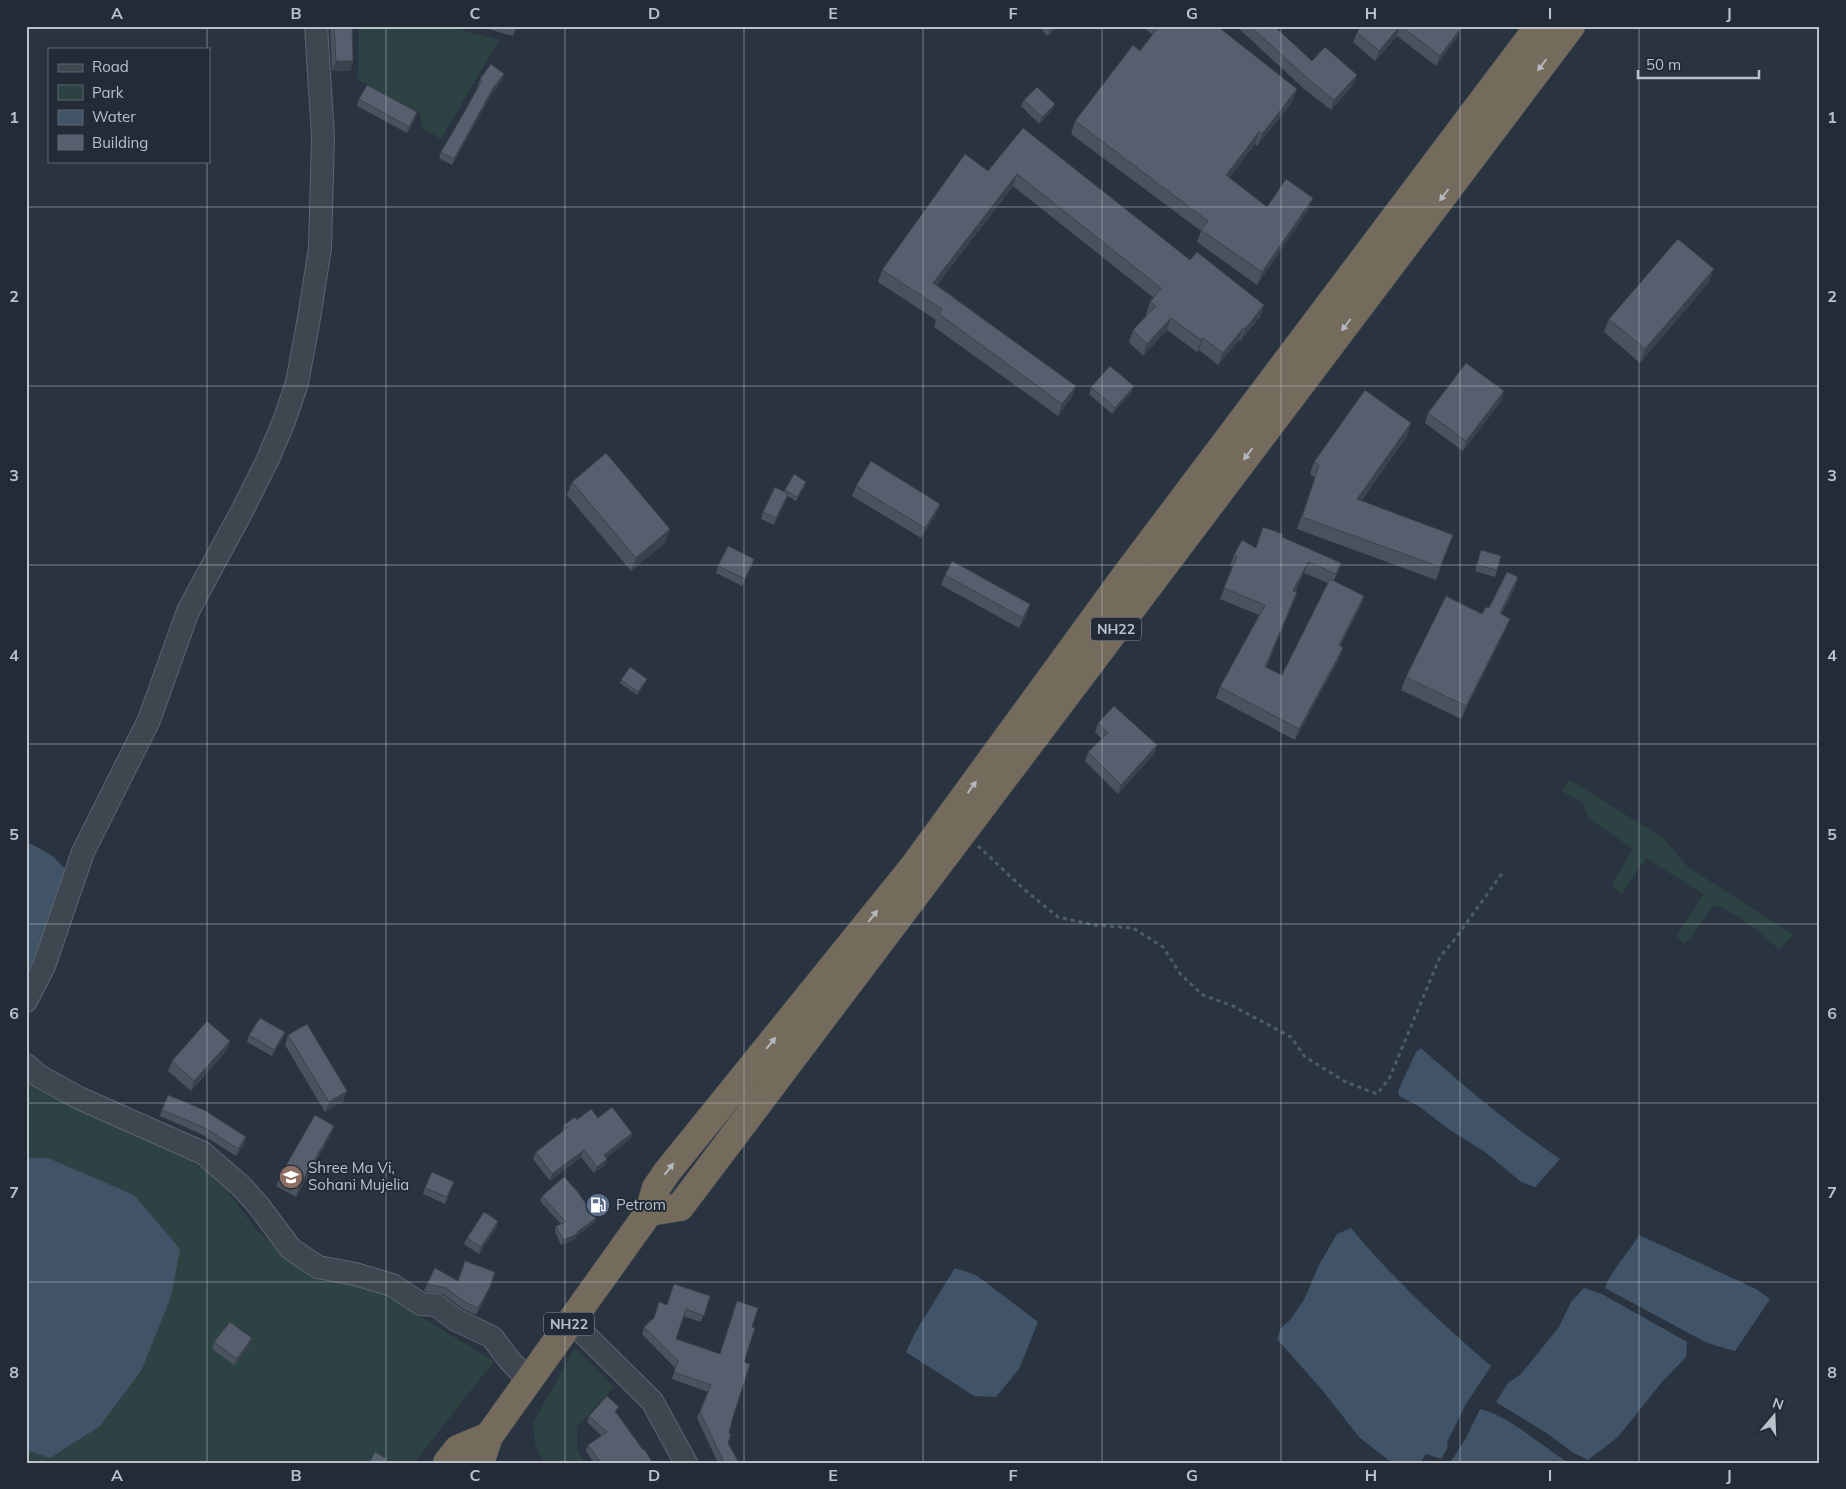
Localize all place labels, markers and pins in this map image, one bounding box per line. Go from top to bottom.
place label: Shree Ma Vi, Sohani Mujelia [308,1158,409,1194]
school or university icon: Shree Ma Vi, Sohani Mujelia [278,1164,304,1190]
fuel station icon: Petrom [585,1192,611,1218]
place label: Petrom [616,1195,666,1214]

